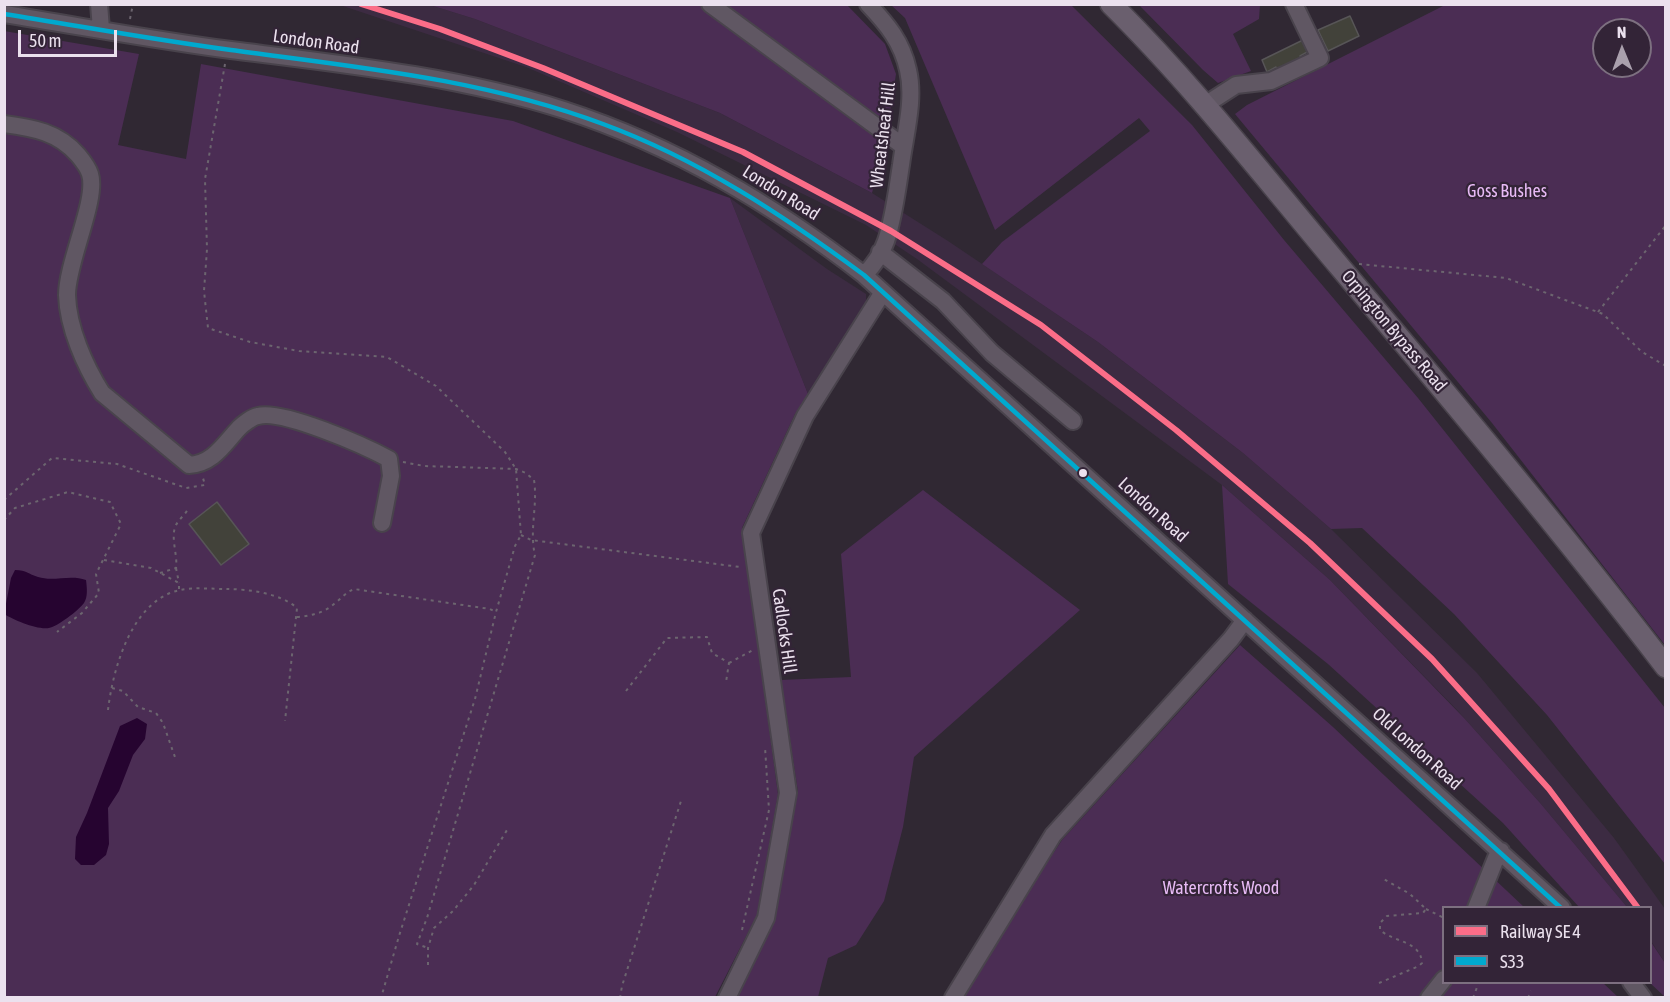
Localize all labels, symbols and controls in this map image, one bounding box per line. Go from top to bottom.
scale bar [21,18,120,56]
north arrow [1592,18,1652,78]
text: N [1617,23,1627,41]
street label: London Road [272,25,360,59]
text: 50 m [29,30,61,51]
street label: Wheatsheaf Hill [866,81,900,189]
street label: London Road [739,161,823,225]
park label: Goss Bushes [1467,180,1547,202]
street label: Orpington Bypass Road [1337,266,1451,396]
unlabelled marker [1077,467,1089,479]
street label: London Road [1114,473,1192,547]
street label: Cadlocks Hill [767,587,801,675]
street label: Old London Road [1368,703,1466,795]
park label: Watercrofts Wood [1163,877,1279,899]
legend [1442,906,1652,984]
text: Railway SE 4 [1500,921,1581,942]
text: S33 [1500,951,1524,972]

